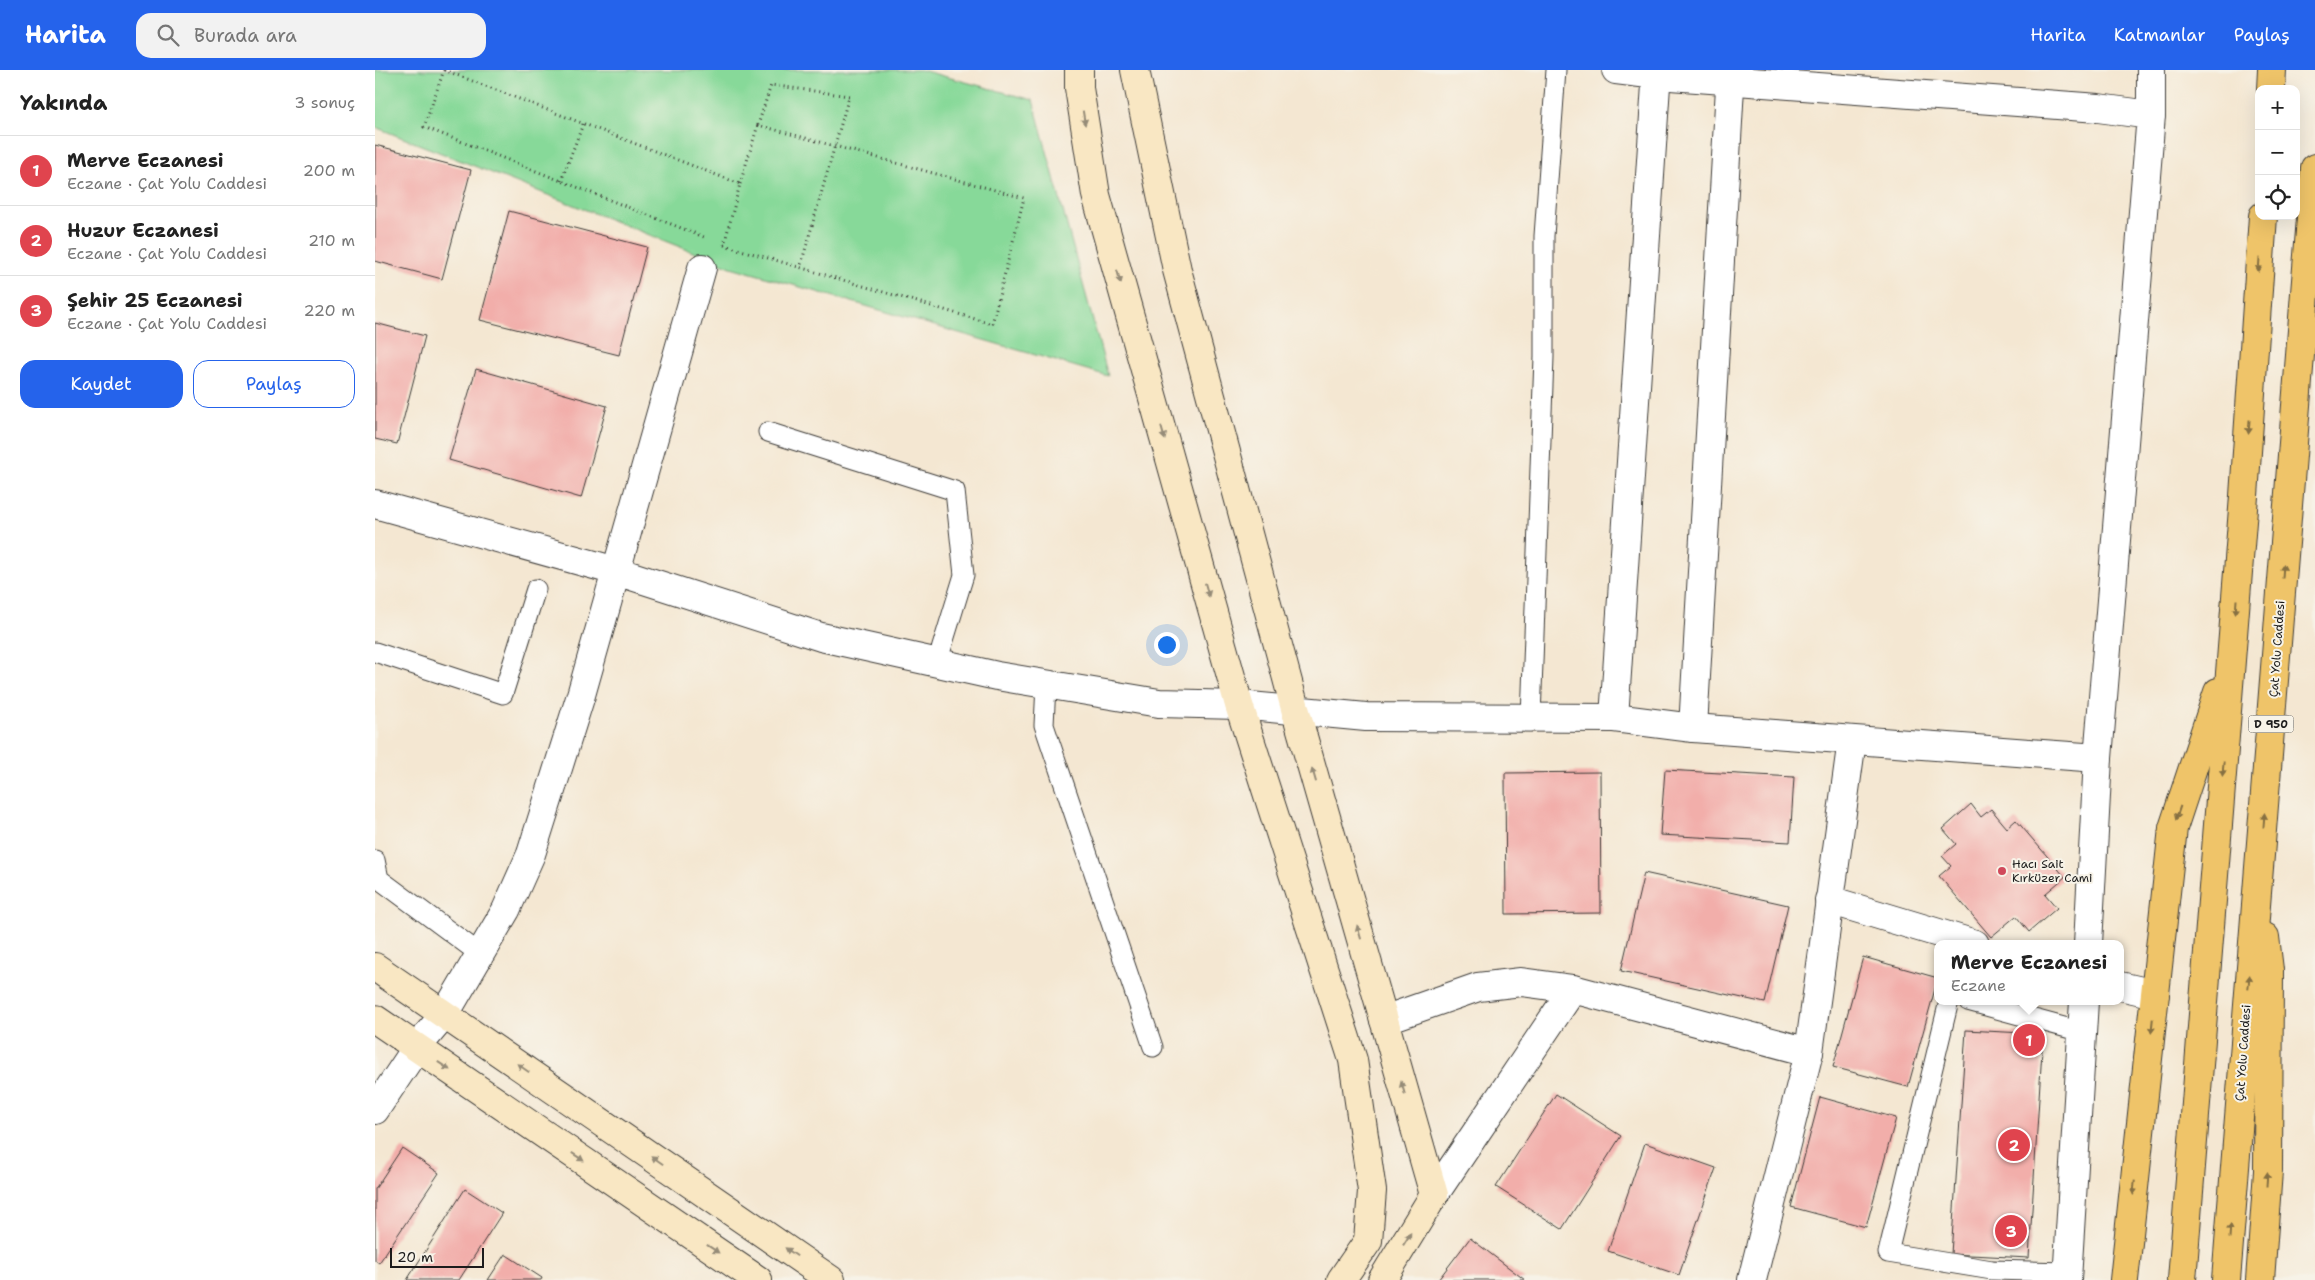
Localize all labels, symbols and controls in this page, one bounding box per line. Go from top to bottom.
search box [136,13,486,58]
text: Harita [25,19,106,51]
icon: search [154,21,182,49]
text: Burada ara [194,23,297,48]
text: Harita [2030,23,2086,47]
text: Katmanlar [2114,23,2206,47]
text: Paylaş [2234,23,2290,47]
map controls [2255,85,2300,220]
button: + [2255,85,2300,130]
text: Yakında [20,89,107,117]
text: 3 sonuç [294,92,355,113]
one-way arrow [1080,111,1088,127]
button: − [2255,130,2300,175]
text: Merve Eczanesi [67,148,224,173]
text: 1 [32,160,40,181]
text: 200 m [303,160,355,181]
text: Eczane · Çat Yolu Caddesi [67,173,267,194]
button: locate [2255,175,2300,220]
text: Huzur Eczanesi [67,218,219,243]
text: 2 [30,230,42,251]
text: 210 m [308,230,355,251]
text: Eczane · Çat Yolu Caddesi [67,243,267,264]
one-way arrow [2255,257,2263,273]
one-way arrow [1116,269,1124,284]
text: Şehir 25 Eczanesi [67,288,243,313]
text: 3 [30,300,42,321]
text: 220 m [303,300,355,321]
text: Eczane · Çat Yolu Caddesi [67,313,267,334]
button: Kaydet [20,360,183,408]
button: Paylaş [193,360,355,408]
one-way arrow [2244,419,2252,435]
one-way arrow [1159,426,1167,441]
one-way arrow [2280,563,2288,579]
one-way arrow [1203,582,1211,597]
one-way arrow [2231,599,2239,615]
street label: Çat Yolu Caddesi [2266,600,2288,698]
your location [1154,632,1180,658]
road number: D 950 [2249,716,2293,732]
one-way arrow [2218,761,2226,777]
one-way arrow [1310,768,1318,783]
one-way arrow [2174,806,2182,821]
one-way arrow [2260,812,2268,828]
place label: Hacı Sait Kırküzer Cami [2012,856,2093,886]
marker: Hacı Sait Kırküzer Cami [1996,865,2008,877]
one-way arrow [1355,924,1363,939]
popup [1934,940,2124,1005]
text: Merve Eczanesi [1951,950,2107,975]
one-way arrow [2245,974,2253,990]
text: Eczane [1951,975,2006,996]
street label: Çat Yolu Caddesi [2232,1004,2254,1102]
one-way arrow [2148,1018,2156,1034]
pin: 1 [2013,1021,2045,1059]
one-way arrow [438,1061,451,1071]
one-way arrow [517,1063,530,1073]
one-way arrow [1399,1080,1407,1095]
pin: 2 [1998,1126,2030,1164]
one-way arrow [572,1152,585,1162]
one-way arrow [651,1155,664,1165]
one-way arrow [2264,1171,2272,1187]
one-way arrow [2130,1180,2138,1196]
pin: 3 [1995,1212,2027,1250]
one-way arrow [2226,1223,2234,1239]
one-way arrow [1403,1232,1412,1245]
one-way arrow [706,1244,719,1254]
scale bar [390,1245,484,1268]
one-way arrow [784,1247,798,1257]
text: 20 m [397,1248,433,1266]

